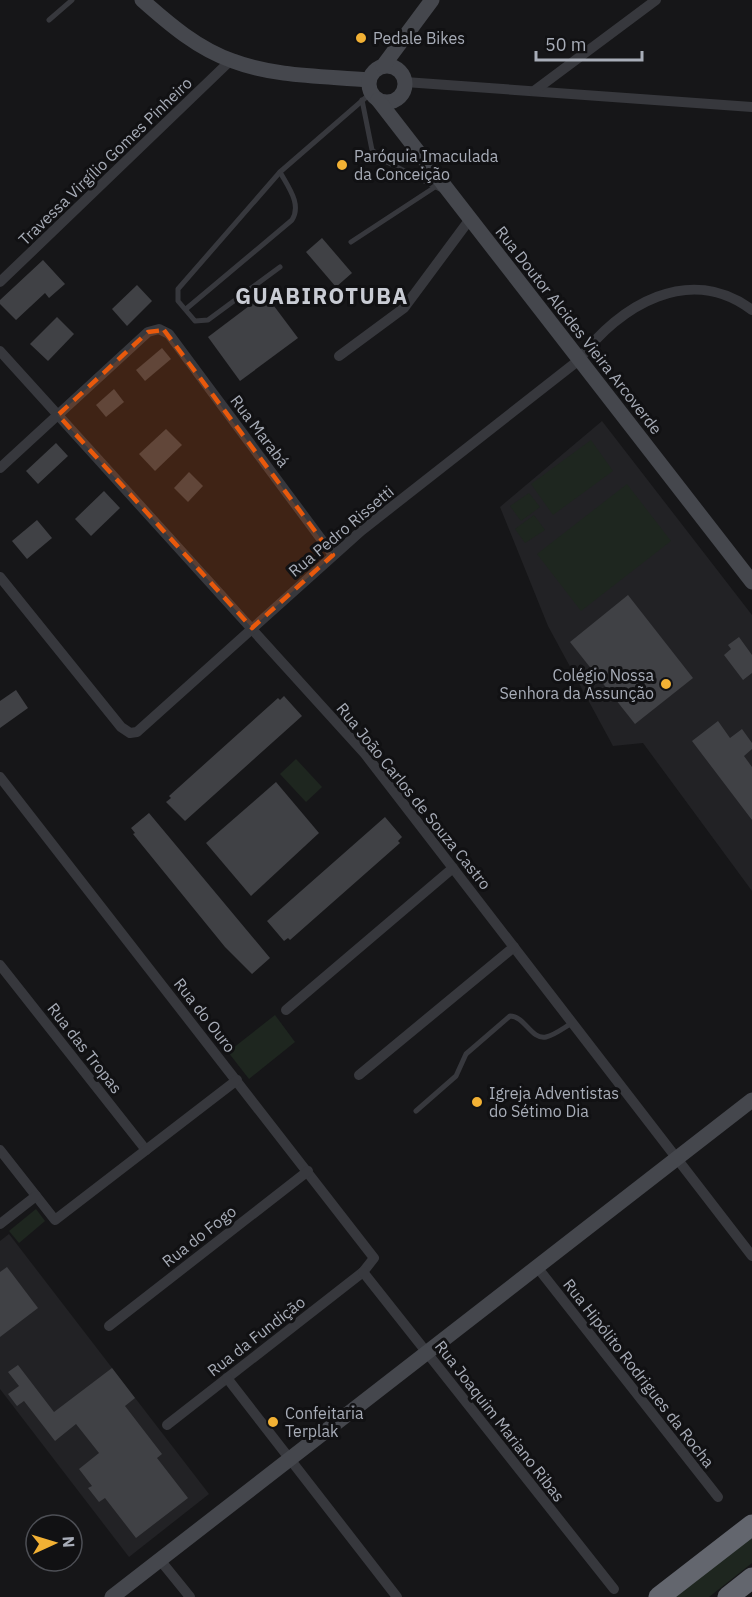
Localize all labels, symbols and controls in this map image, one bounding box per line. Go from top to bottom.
scale bar [536,24,642,62]
place label: Pedale Bikes [373,28,465,48]
marker: Pedale Bikes [354,31,368,45]
text: 50 m [545,33,587,56]
street label: Travessa Virgílio Gomes Pinheiro [14,73,196,249]
place label: Paróquia Imaculada da Conceição [354,146,499,184]
marker: Paróquia Imaculada da Conceição [335,158,349,172]
street label: Rua Doutor Alcides Vieira Arcoverde [491,222,667,438]
district label: GUABIROTUBA [235,281,409,310]
street label: Rua Marabá [226,391,294,471]
street label: Rua Pedro Rissetti [284,481,398,581]
place label: Colégio Nossa Senhora da Assunção [500,665,654,703]
marker: Colégio Nossa Senhora da Assunção [659,677,673,691]
street label: Rua João Carlos de Souza Castro [332,698,496,894]
street label: Rua do Ouro [170,974,240,1056]
street label: Rua das Tropas [43,999,127,1097]
place label: Igreja Adventistas do Sétimo Dia [489,1083,619,1121]
marker: Igreja Adventistas do Sétimo Dia [470,1095,484,1109]
street label: Rua do Fogo [158,1201,240,1271]
street label: Rua Hipólito Rodrigues da Rocha [559,1275,719,1472]
street label: Rua da Fundição [203,1292,309,1380]
street label: Rua Joaquim Mariano Ribas [431,1336,569,1506]
place label: Confeitaria Terplak [285,1403,364,1441]
marker: Confeitaria Terplak [266,1415,280,1429]
north arrow [24,1513,84,1573]
text: N [59,1535,79,1548]

